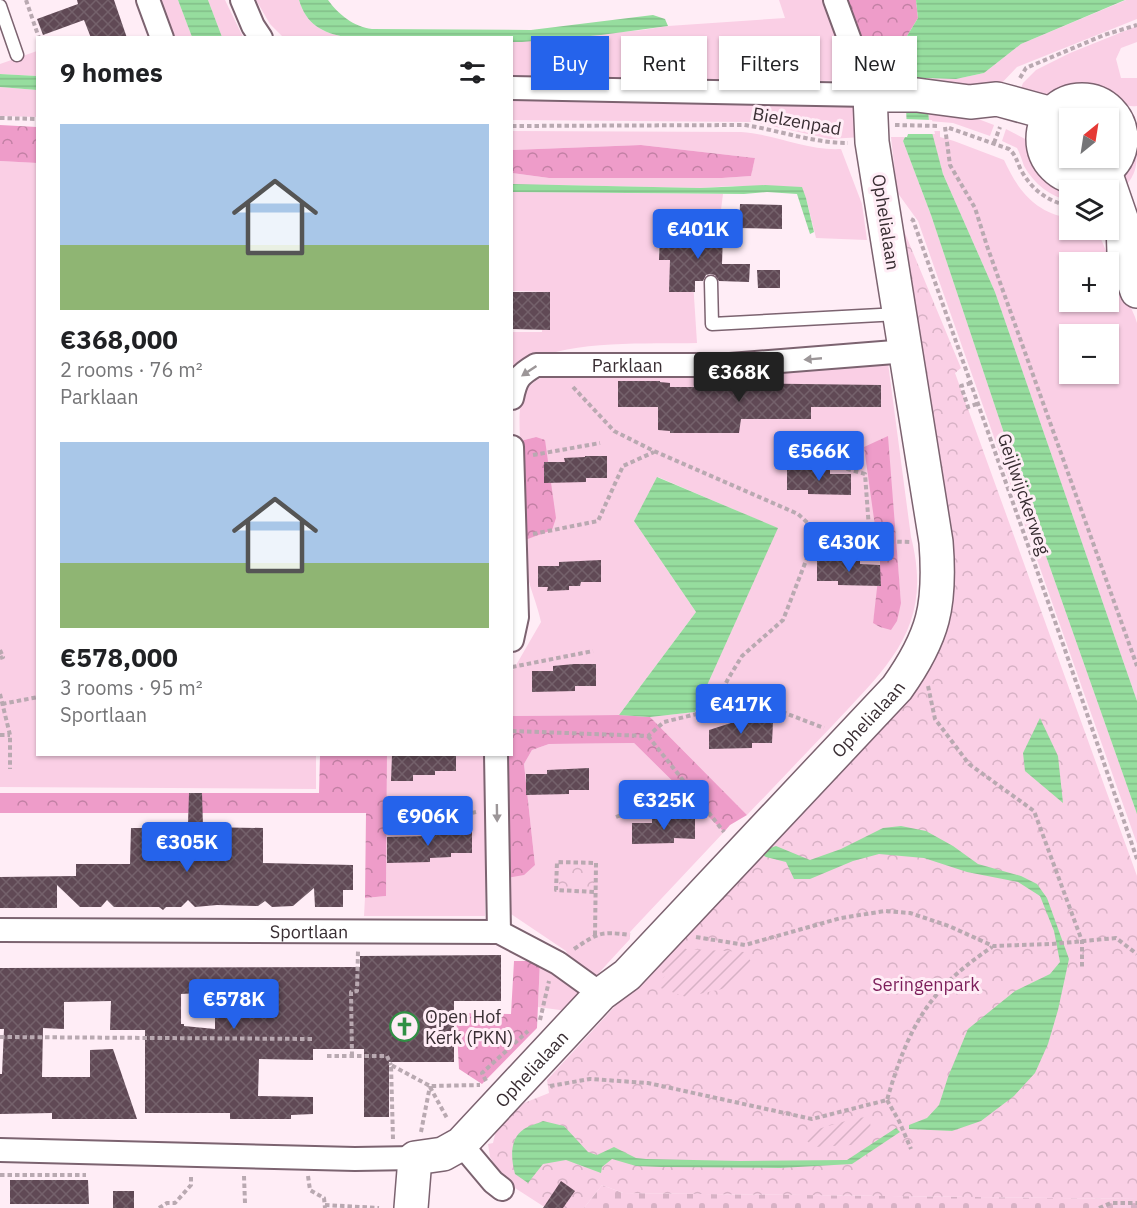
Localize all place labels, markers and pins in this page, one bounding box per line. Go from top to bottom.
pin: €401K [656,209,740,260]
pin: €368K [697,352,781,403]
pin: €566K [777,431,861,482]
pin: €430K [807,522,891,573]
pin: €417K [699,684,783,735]
pin: €325K [622,780,706,831]
pin: €906K [386,796,470,847]
pin: €305K [145,822,229,873]
pin: €578K [192,979,276,1030]
place label: Open Hof Kerk (PKN) [425,1005,513,1049]
church icon: Open Hof Kerk (PKN) [388,1010,420,1042]

